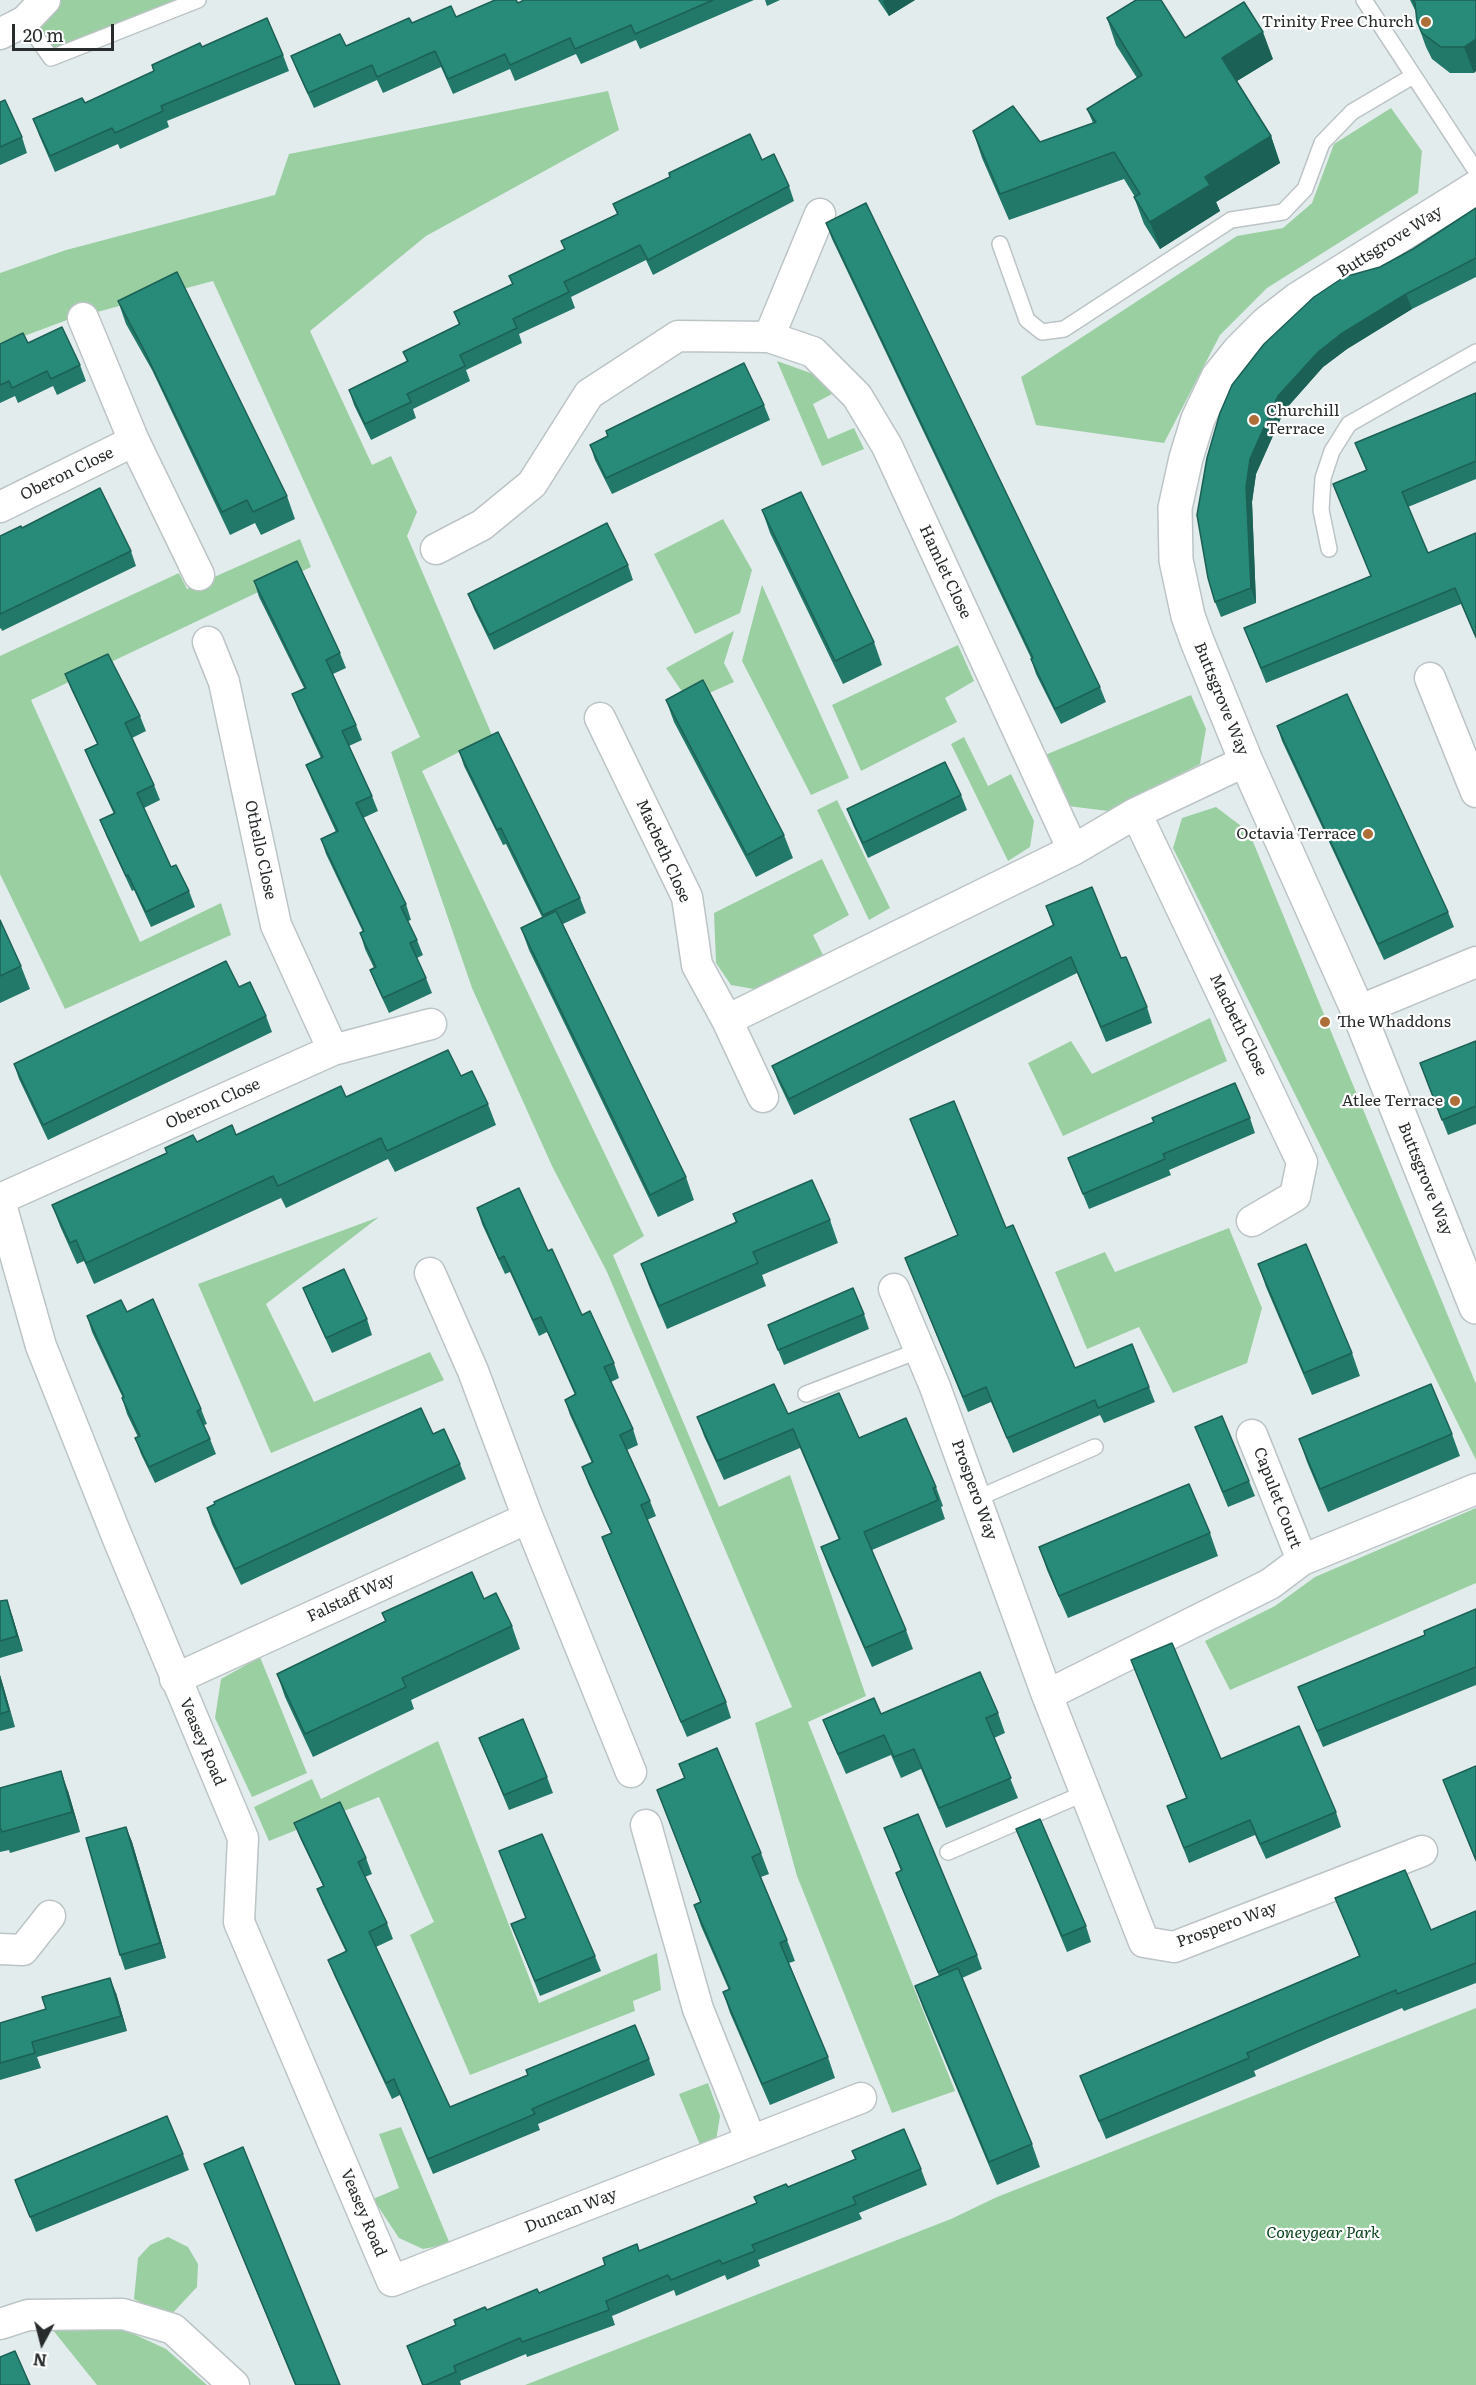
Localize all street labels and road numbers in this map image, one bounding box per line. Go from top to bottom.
street label: Buttsgrove Way [1334,202,1446,282]
street label: Oberon Close [17,443,117,505]
street label: Hamlet Close [915,522,975,622]
street label: Buttsgrove Way [1190,640,1252,758]
street label: Macbeth Close [632,796,694,906]
street label: Othello Close [240,799,280,901]
street label: Macbeth Close [1205,971,1271,1079]
street label: Oberon Close [163,1075,263,1133]
street label: Buttsgrove Way [1394,1120,1456,1238]
street label: Prospero Way [947,1437,1001,1543]
street label: Capulet Court [1249,1445,1305,1551]
street label: Falstaff Way [304,1569,398,1627]
street label: Veasey Road [175,1695,229,1789]
street label: Prospero Way [1174,1898,1280,1952]
street label: Veasey Road [336,2166,390,2260]
street label: Duncan Way [522,2185,620,2237]

